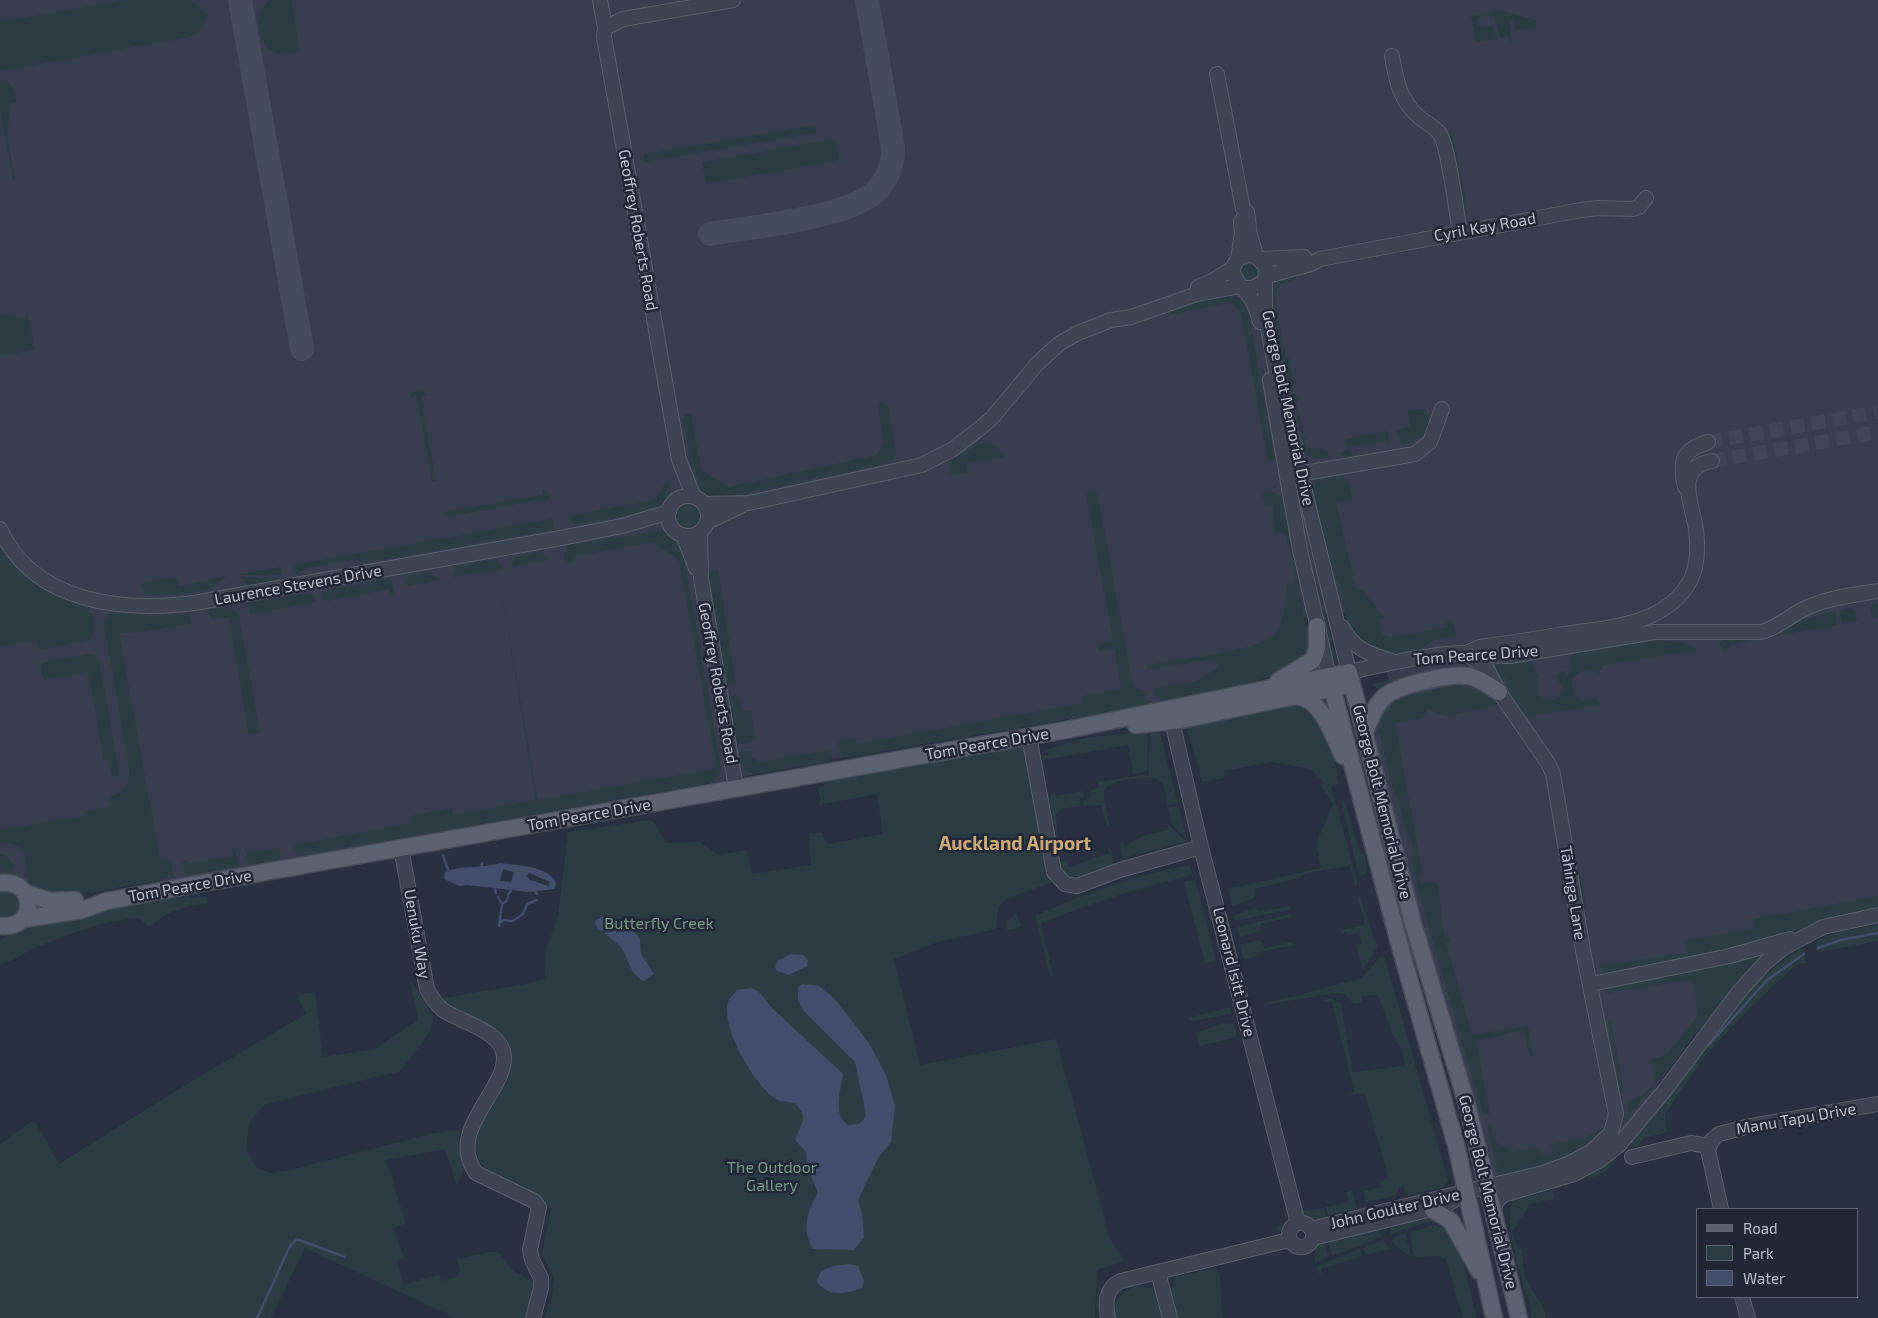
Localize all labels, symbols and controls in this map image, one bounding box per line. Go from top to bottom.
street label: Geoffrey Roberts Road [614,148,662,312]
street label: Cyril Kay Road [1432,209,1538,245]
street label: George Bolt Memorial Drive [1258,308,1318,508]
street label: Laurence Stevens Drive [213,561,383,609]
street label: Geoffrey Roberts Road [694,601,742,765]
street label: Tom Pearce Drive [1413,641,1539,669]
street label: George Bolt Memorial Drive [1349,703,1415,901]
street label: Tom Pearce Drive [924,724,1050,764]
street label: Tom Pearce Drive [526,795,652,835]
district label: Auckland Airport [939,833,1091,855]
street label: Tāhinga Lane [1556,844,1590,942]
street label: Tom Pearce Drive [127,866,253,906]
street label: Uenuku Way [400,888,434,980]
street label: Leonard Isitt Drive [1209,905,1259,1039]
park label: Butterfly Creek [604,914,714,934]
street label: George Bolt Memorial Drive [1455,1093,1521,1291]
street label: Manu Tapu Drive [1735,1099,1857,1139]
park label: The Outdoor Gallery [727,1158,817,1196]
street label: John Goulter Drive [1328,1185,1462,1233]
legend [1696,1208,1858,1298]
text: Road [1743,1219,1778,1237]
text: Park [1743,1244,1774,1262]
text: Water [1743,1269,1785,1287]

